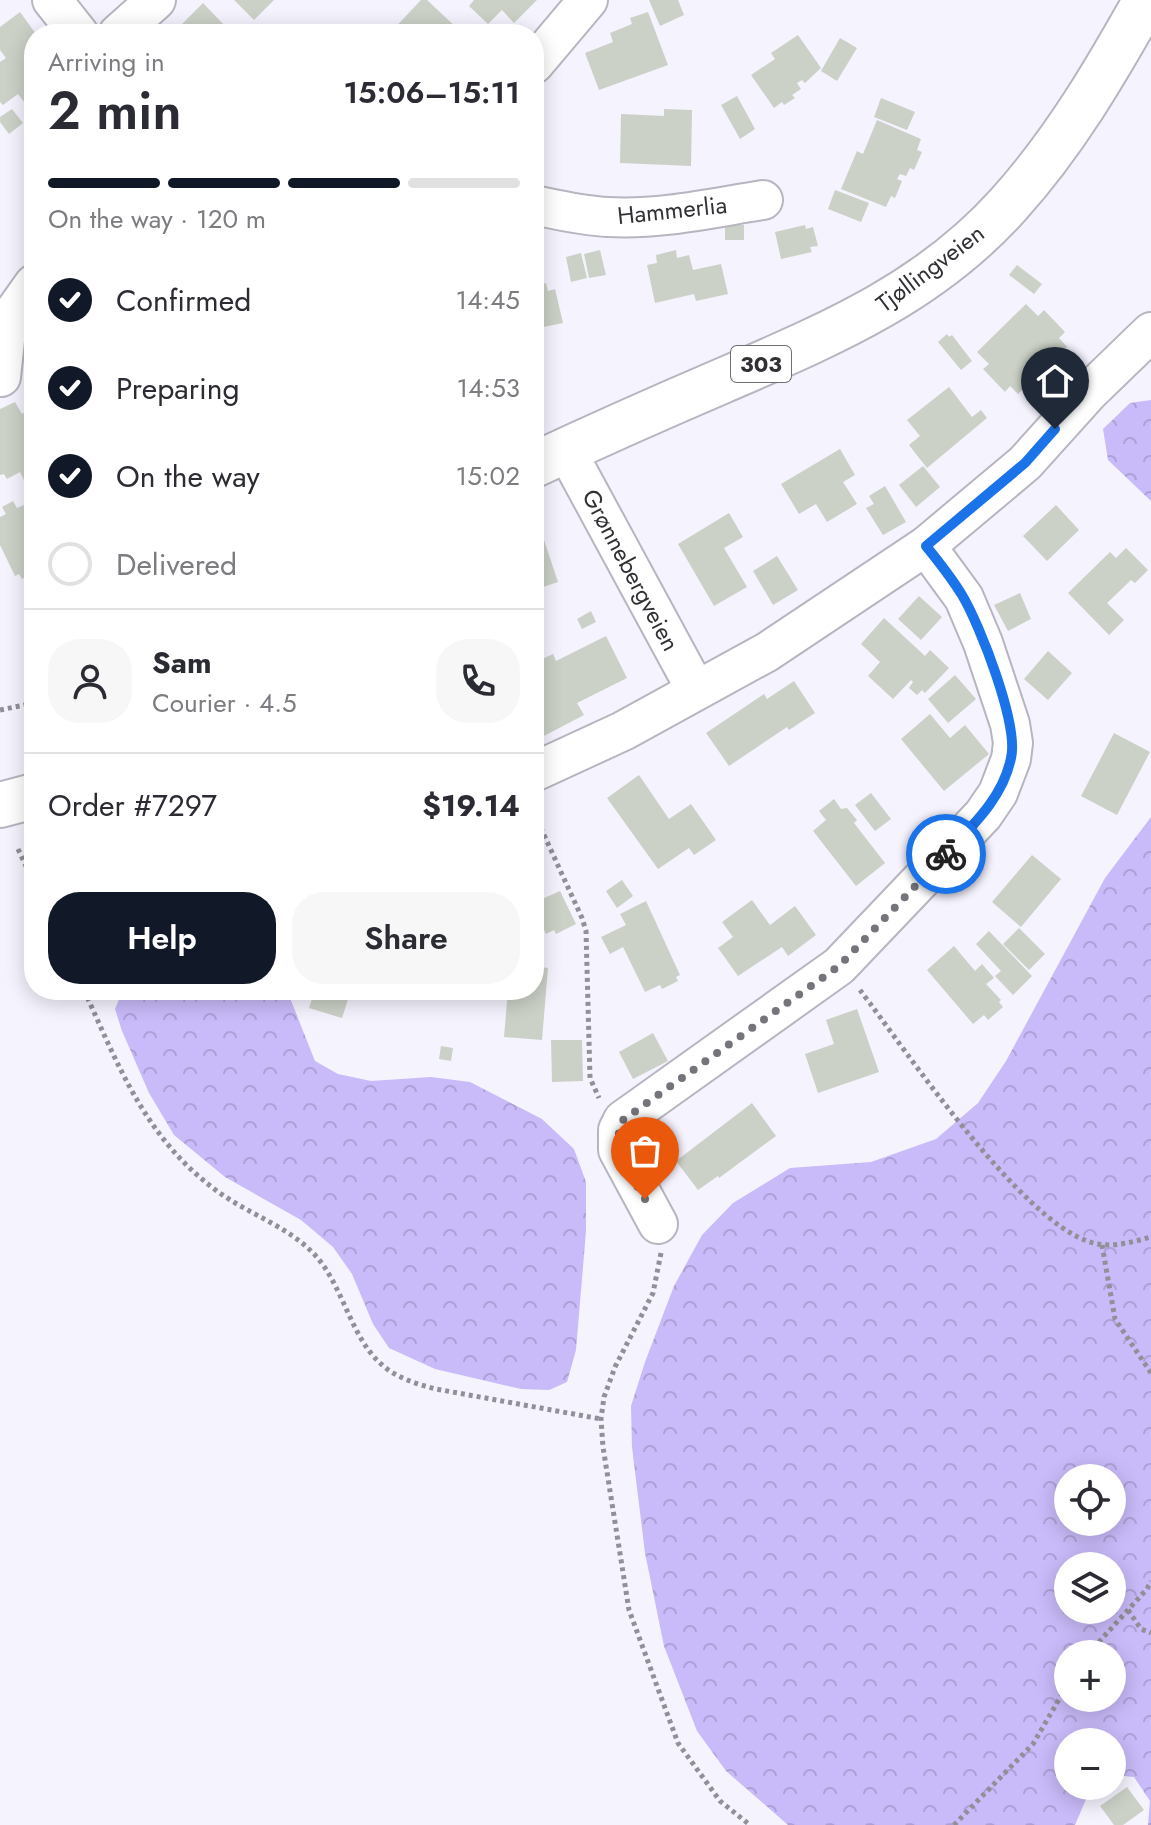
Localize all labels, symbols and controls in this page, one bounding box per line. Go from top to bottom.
text: Arriving in [48,43,165,81]
text: 15:06–15:11 [343,71,520,114]
text: 2 min [48,73,181,149]
street label: Hammerlia [615,187,729,233]
text: On the way · 120 m [48,200,266,238]
street label: Tjøllingveien [869,216,991,320]
icon: check [48,278,92,322]
text: Confirmed [116,279,251,322]
text: 14:45 [456,281,520,319]
road number: 303 [731,346,791,382]
pin [1021,347,1089,429]
icon: home [1033,359,1077,403]
icon: check [48,366,92,410]
text: Preparing [116,367,240,410]
text: 14:53 [456,369,520,407]
icon: check [48,454,92,498]
text: On the way [116,455,260,498]
text: 15:02 [455,457,520,495]
street label: Grønnebergveien [574,483,688,657]
text: Delivered [116,543,237,586]
button: person [48,639,132,723]
button: phone [436,639,520,723]
text: Sam [152,641,212,684]
text: Courier · 4.5 [152,684,297,722]
text: Order #7297 [48,784,217,827]
text: $19.14 [422,784,520,827]
courier [906,814,986,894]
icon: bike [924,832,968,876]
button: Help [48,892,276,984]
button: Share [292,892,520,984]
pin [611,1117,679,1199]
icon: bag [623,1129,667,1173]
map controls [1054,1464,1126,1800]
button: locate [1054,1464,1126,1536]
button: layers [1054,1552,1126,1624]
button: + [1054,1640,1126,1712]
button: − [1054,1728,1126,1800]

